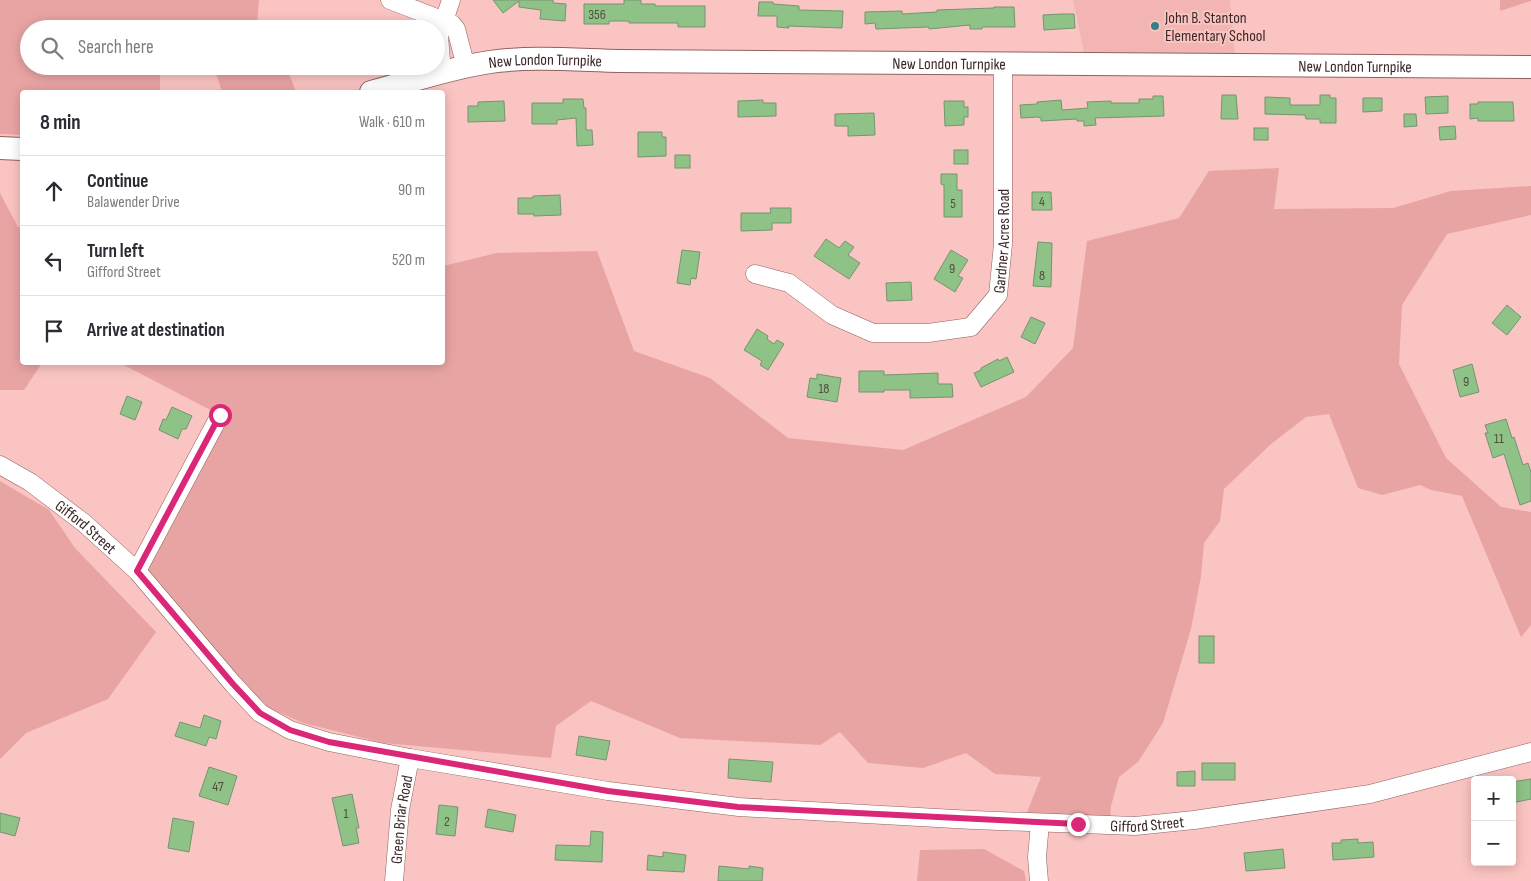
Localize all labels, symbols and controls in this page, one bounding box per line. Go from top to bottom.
house number: 356 [588,6,606,23]
place label: John B. Stanton Elementary School [1164,9,1265,46]
search box [20,20,445,75]
marker: John B. Stanton Elementary School [1149,20,1161,32]
icon: search [38,34,66,62]
text: Search here [78,36,154,59]
street label: New London Turnpike [487,51,602,73]
street label: New London Turnpike [892,55,1006,75]
street label: New London Turnpike [1298,57,1412,77]
text: 8 min [40,110,81,135]
text: Walk · 610 m [359,113,425,132]
text: Continue [87,170,148,193]
icon: ahead [40,177,68,205]
text: 90 m [398,181,425,200]
street label: Gardner Acres Road [990,189,1014,294]
text: Balawender Drive [87,193,180,212]
house number: 4 [1039,193,1045,210]
house number: 5 [950,195,956,212]
text: Turn left [87,240,144,263]
icon: left [40,247,68,275]
text: 520 m [392,251,425,270]
house number: 9 [949,260,955,277]
text: Gifford Street [87,263,161,282]
house number: 8 [1039,267,1045,284]
icon: arrive [40,317,68,345]
text: Arrive at destination [87,319,225,342]
house number: 9 [1463,373,1469,390]
house number: 18 [818,380,830,397]
route start [209,404,232,427]
house number: 11 [1494,430,1504,447]
street label: Gifford Street [51,497,120,559]
street label: Green Briar Road [387,774,417,865]
map controls [1471,776,1516,866]
button: + [1471,776,1516,821]
house number: 47 [212,778,224,795]
house number: 1 [344,805,349,822]
house number: 2 [444,813,450,830]
route end [1067,813,1090,836]
street label: Gifford Street [1110,813,1185,837]
button: − [1471,821,1516,866]

